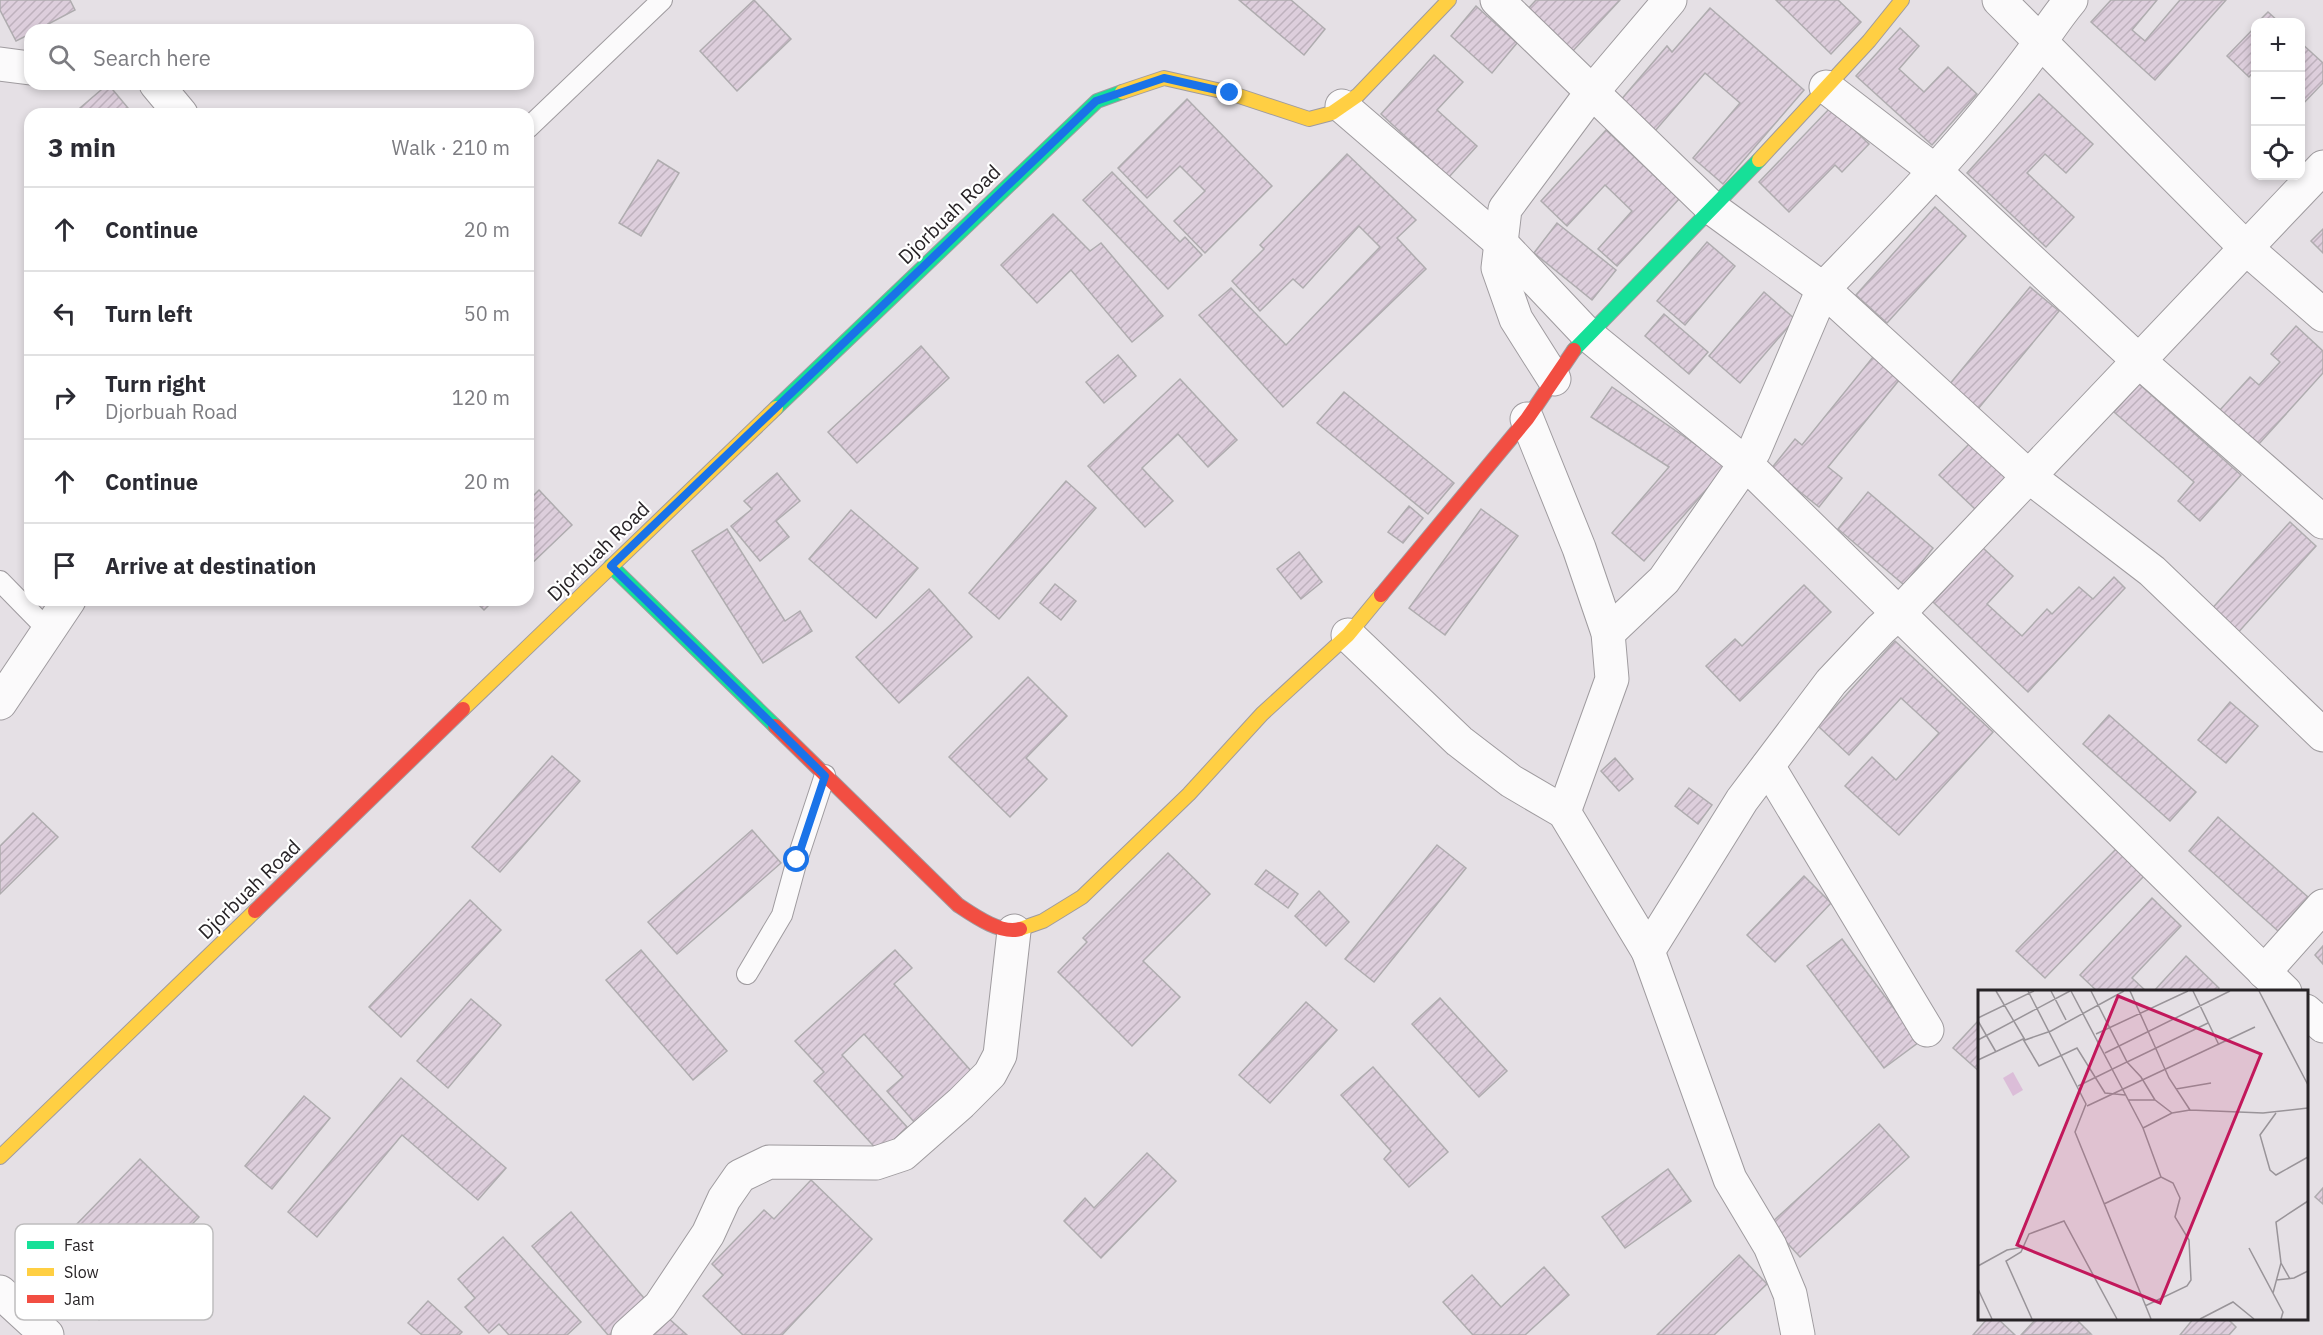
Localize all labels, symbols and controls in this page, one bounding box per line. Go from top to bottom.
map controls [2251,18,2305,180]
button: + [2251,18,2305,72]
search box [24,24,534,90]
icon: search [45,41,78,74]
text: Search here [93,43,211,72]
button: − [2251,72,2305,126]
route end [1216,79,1242,105]
button: locate [2251,126,2305,180]
text: 3 min [48,130,116,164]
text: Walk · 210 m [392,134,510,161]
street label: Djorbuah Road [892,158,1006,270]
icon: ahead [48,213,81,246]
text: Continue [105,215,198,244]
text: 20 m [464,216,510,243]
icon: left [48,297,81,330]
text: Turn left [105,299,193,328]
text: 50 m [464,300,510,327]
text: Turn right [105,369,206,398]
icon: right [48,381,81,414]
text: 120 m [452,384,510,411]
text: Djorbuah Road [105,398,238,425]
icon: ahead [48,465,81,498]
text: Continue [105,467,198,496]
text: 20 m [464,468,510,495]
street label: Djorbuah Road [541,495,655,607]
icon: arrive [48,549,81,582]
text: Arrive at destination [105,551,316,580]
street label: Djorbuah Road [192,833,306,945]
route start [783,846,809,872]
inset map [1978,990,2308,1320]
legend [15,1224,213,1320]
text: Fast [64,1235,94,1255]
text: Slow [64,1262,99,1282]
text: Jam [64,1289,95,1309]

